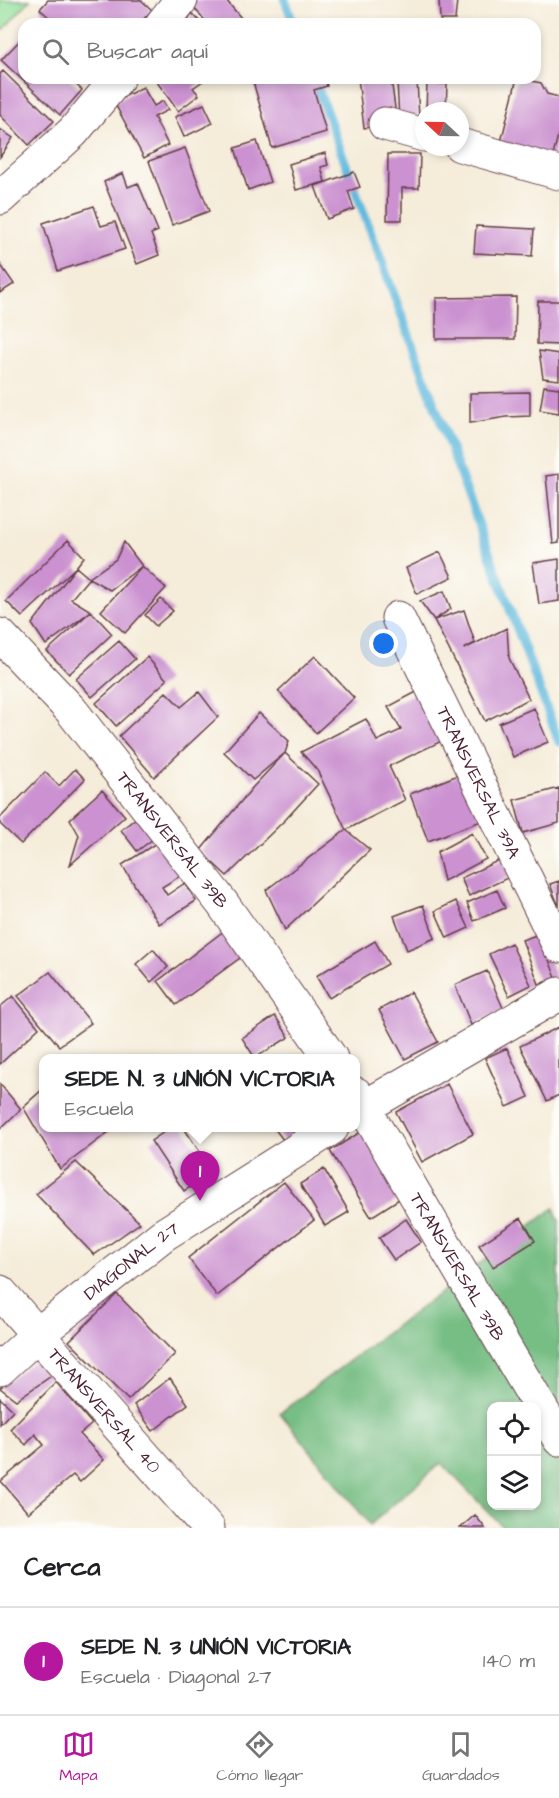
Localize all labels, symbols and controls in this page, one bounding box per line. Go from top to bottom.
search box [18,18,541,84]
icon: search [39,35,72,68]
text: Buscar aquí [87,36,208,67]
north arrow [415,102,469,156]
your location [369,629,398,658]
street label: TRANSVERSAL 39A [431,702,527,863]
street label: TRANSVERSAL 39B [111,766,234,914]
popup [39,1054,360,1132]
text: SEDE N. 3 UNIÓN VICTORIA [64,1064,335,1095]
text: Escuela [64,1095,133,1123]
pin: 1 [180,1152,220,1201]
street label: TRANSVERSAL 39B [404,1188,511,1345]
street label: DIAGONAL 27 [78,1216,183,1306]
street label: TRANSVERSAL 40 [42,1342,167,1479]
map controls [487,1402,541,1510]
button: locate [487,1402,541,1456]
button: layers [487,1456,541,1510]
text: Cerca [24,1549,101,1585]
text: SEDE N. 3 UNIÓN VICTORIA [81,1632,351,1663]
text: 1 [42,1647,45,1675]
text: 140 m [483,1647,535,1675]
text: Escuela · Diagonal 27 [81,1663,271,1691]
tab: Mapa [59,1728,98,1786]
tab: Cómo llegar [216,1728,303,1786]
tab: Guardados [422,1728,500,1786]

